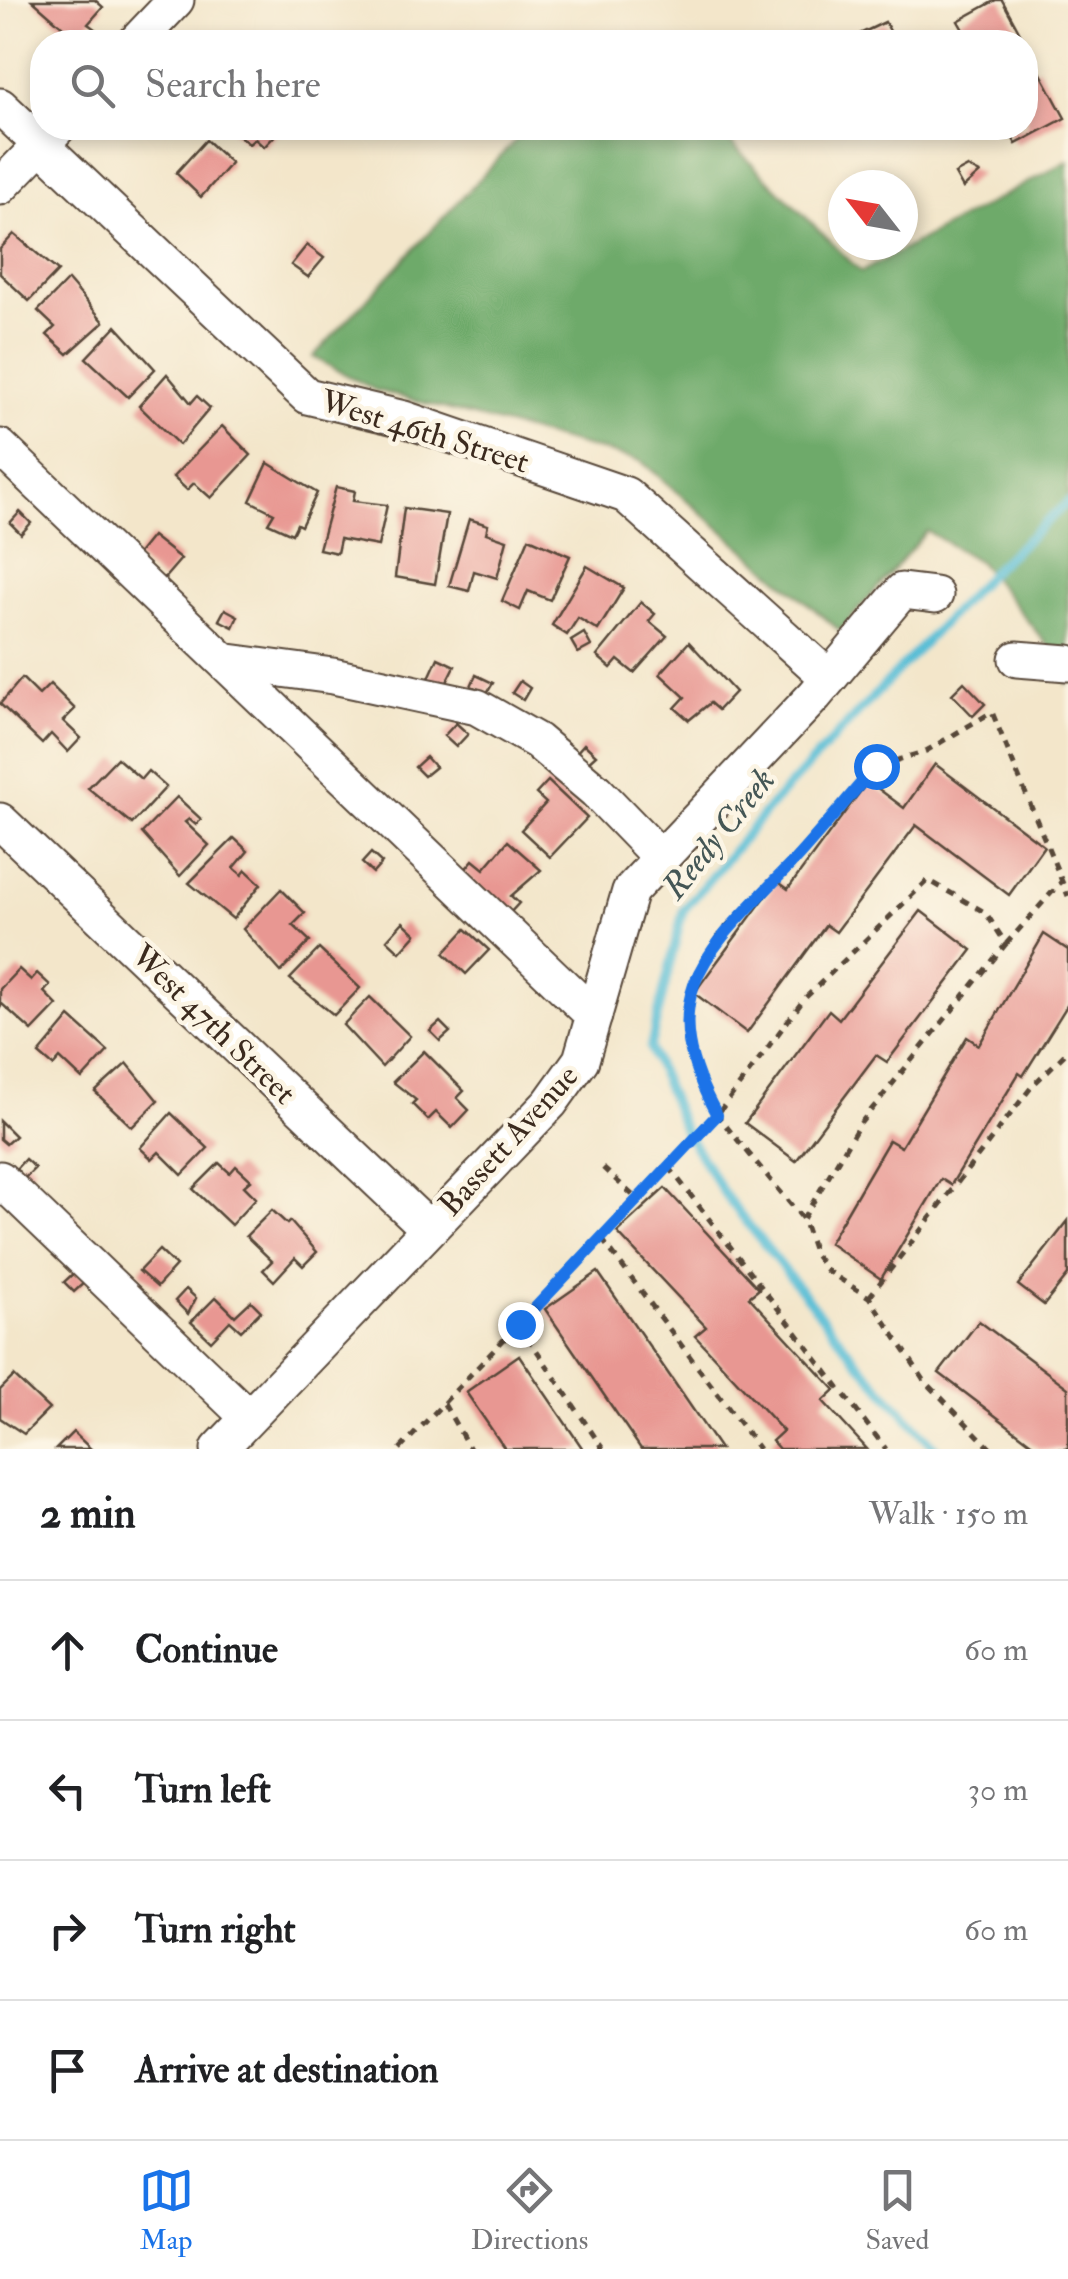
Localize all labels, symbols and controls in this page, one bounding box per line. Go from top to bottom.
search box [30,30,1038,140]
icon: search [65,58,120,113]
text: Search here [145,61,321,109]
north arrow [828,170,918,260]
street label: West 46th Street [315,381,534,483]
route start [854,744,900,790]
water label: Reedy Creek [652,759,785,909]
street label: West 47th Street [122,936,304,1113]
street label: Bassett Avenue [430,1057,587,1224]
route end [498,1302,544,1348]
text: 2 min [40,1488,136,1540]
text: Walk · 150 m [869,1494,1028,1534]
icon: ahead [40,1623,95,1678]
text: Continue [135,1626,278,1674]
text: 60 m [964,1630,1028,1670]
icon: left [40,1763,95,1818]
text: Turn left [135,1766,271,1814]
text: 30 m [968,1770,1028,1810]
icon: right [40,1903,95,1958]
text: Turn right [135,1906,296,1954]
text: 60 m [964,1910,1028,1950]
icon: arrive [40,2043,95,2098]
text: Arrive at destination [135,2046,439,2094]
tab: Map [139,2163,194,2258]
tab: Directions [471,2163,588,2258]
tab: Saved [865,2163,929,2258]

